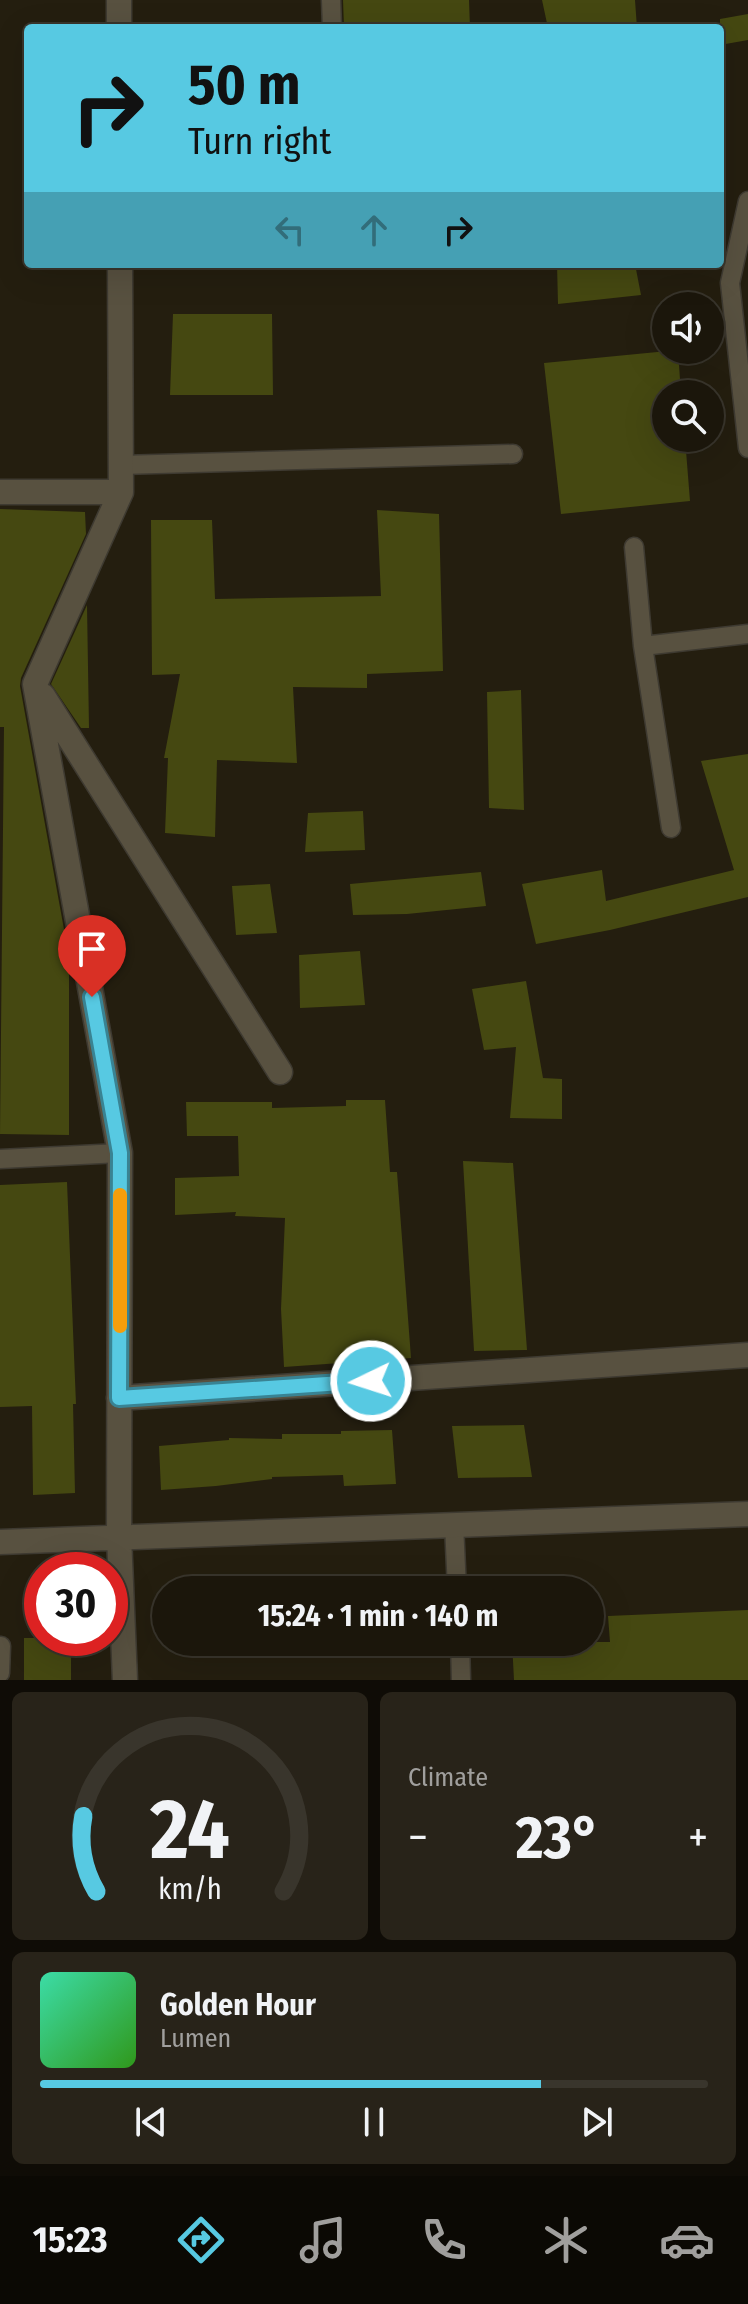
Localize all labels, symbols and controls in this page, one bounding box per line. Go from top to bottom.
text: 50 m [188,52,300,119]
icon: right [56,56,160,160]
text: Turn right [188,120,331,164]
icon: left [268,208,312,252]
icon: ahead [352,208,396,252]
icon: right [436,208,480,252]
map controls [652,292,724,452]
button: sound [652,292,724,364]
button: search [652,380,724,452]
pin [58,915,126,997]
icon: arrive [70,927,114,971]
position arrow [329,1339,413,1423]
speed limit sign: 30 [24,1552,128,1656]
text: 15:24 · 1 min · 140 m [258,1598,498,1634]
text: Climate [408,1762,488,1793]
text: 24 [149,1780,230,1880]
text: 23° [516,1802,600,1874]
text: − [408,1811,428,1864]
text: + [688,1811,708,1864]
text: km/h [158,1872,222,1907]
text: Golden Hour [160,1987,316,2023]
text: Lumen [160,2023,231,2054]
icon: previous [129,2100,173,2144]
icon: pause [352,2100,396,2144]
icon: next [575,2100,619,2144]
icon: directions [173,2212,229,2268]
icon: music [295,2212,351,2268]
icon: phone [416,2212,472,2268]
icon: climate [538,2212,594,2268]
icon: car [659,2212,715,2268]
text: 15:23 [33,2218,108,2262]

